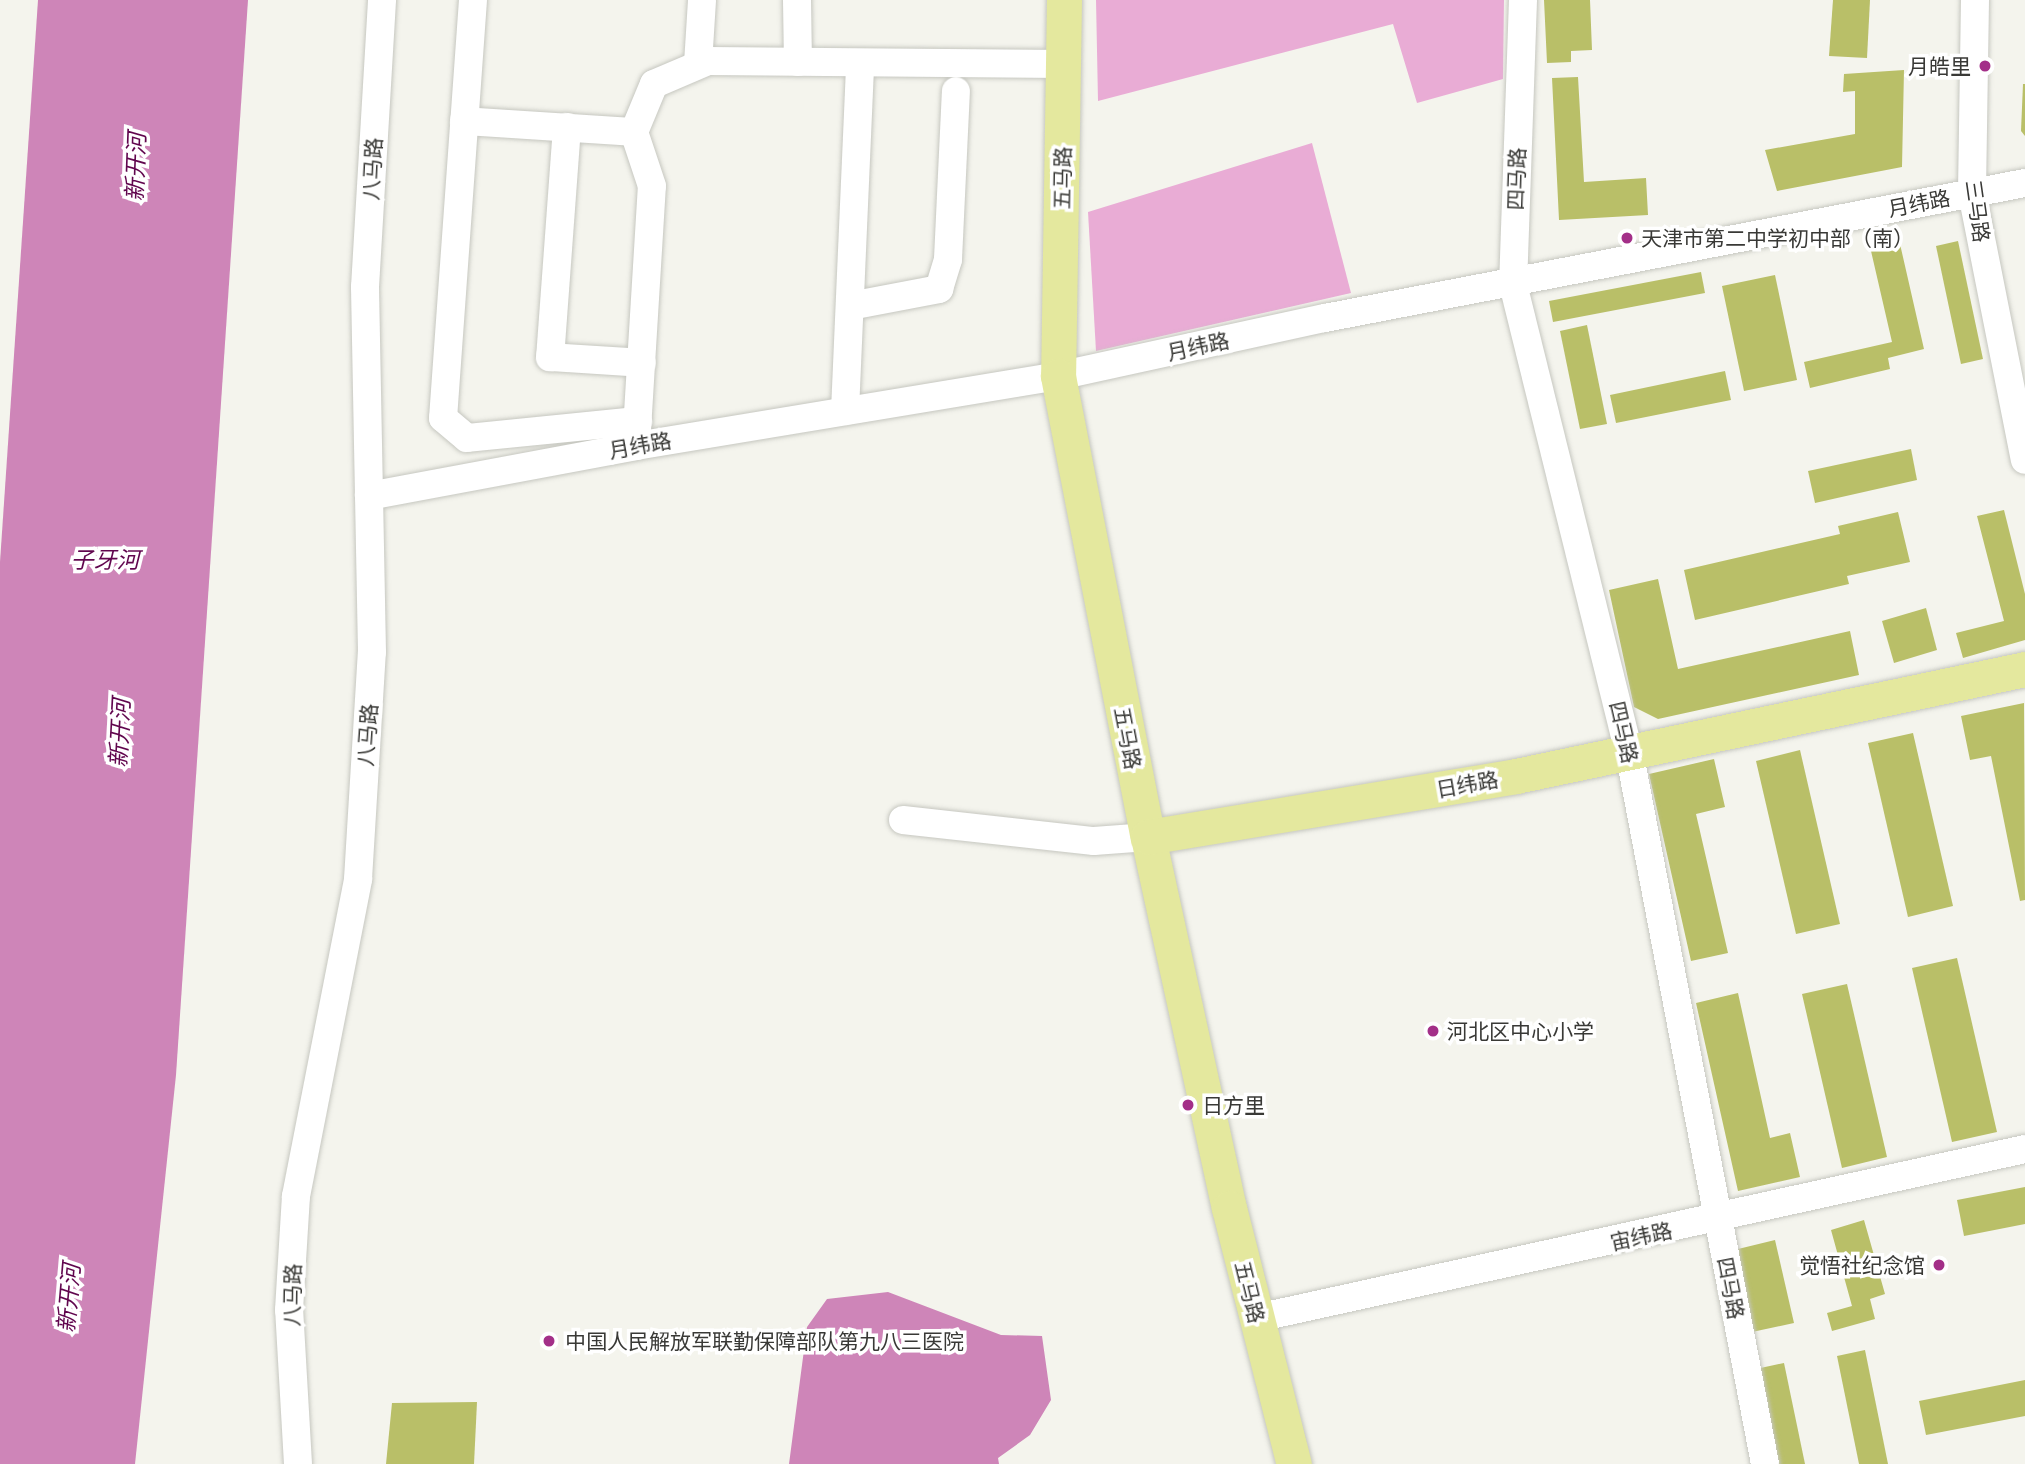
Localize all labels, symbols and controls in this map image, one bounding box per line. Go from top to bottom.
place label: 月皓里 [1908,53,1971,79]
marker: 月皓里 [1977,58,1993,74]
water label: 新开河 [120,132,150,202]
street label: 八马路 [358,137,386,201]
street label: 五马路 [1049,146,1075,210]
street label: 四马路 [1502,147,1530,211]
street label: 三马路 [1961,178,1995,244]
street label: 月纬路 [1886,185,1952,221]
place label: 天津市第二中学初中部（南） [1641,225,1914,251]
marker: 天津市第二中学初中部（南） [1619,230,1635,246]
street label: 月纬路 [1165,327,1231,365]
street label: 月纬路 [607,427,673,463]
water label: 子牙河 [71,545,139,573]
water label: 新开河 [103,698,135,768]
street label: 四马路 [1605,698,1643,766]
street label: 八马路 [352,703,382,767]
street label: 五马路 [1110,705,1146,771]
street label: 日纬路 [1434,766,1500,802]
place label: 河北区中心小学 [1447,1018,1594,1044]
marker: 河北区中心小学 [1425,1023,1441,1039]
place label: 日方里 [1202,1092,1265,1118]
marker: 日方里 [1180,1097,1196,1113]
street label: 宙纬路 [1608,1217,1674,1255]
place label: 觉悟社纪念馆 [1799,1252,1925,1278]
street label: 四马路 [1713,1255,1749,1321]
marker: 觉悟社纪念馆 [1931,1257,1947,1273]
street label: 五马路 [1230,1258,1270,1326]
water label: 新开河 [51,1262,85,1334]
street label: 八马路 [279,1263,305,1327]
place label: 中国人民解放军联勤保障部队第九八三医院 [565,1328,964,1354]
marker: 中国人民解放军联勤保障部队第九八三医院 [539,1331,559,1351]

